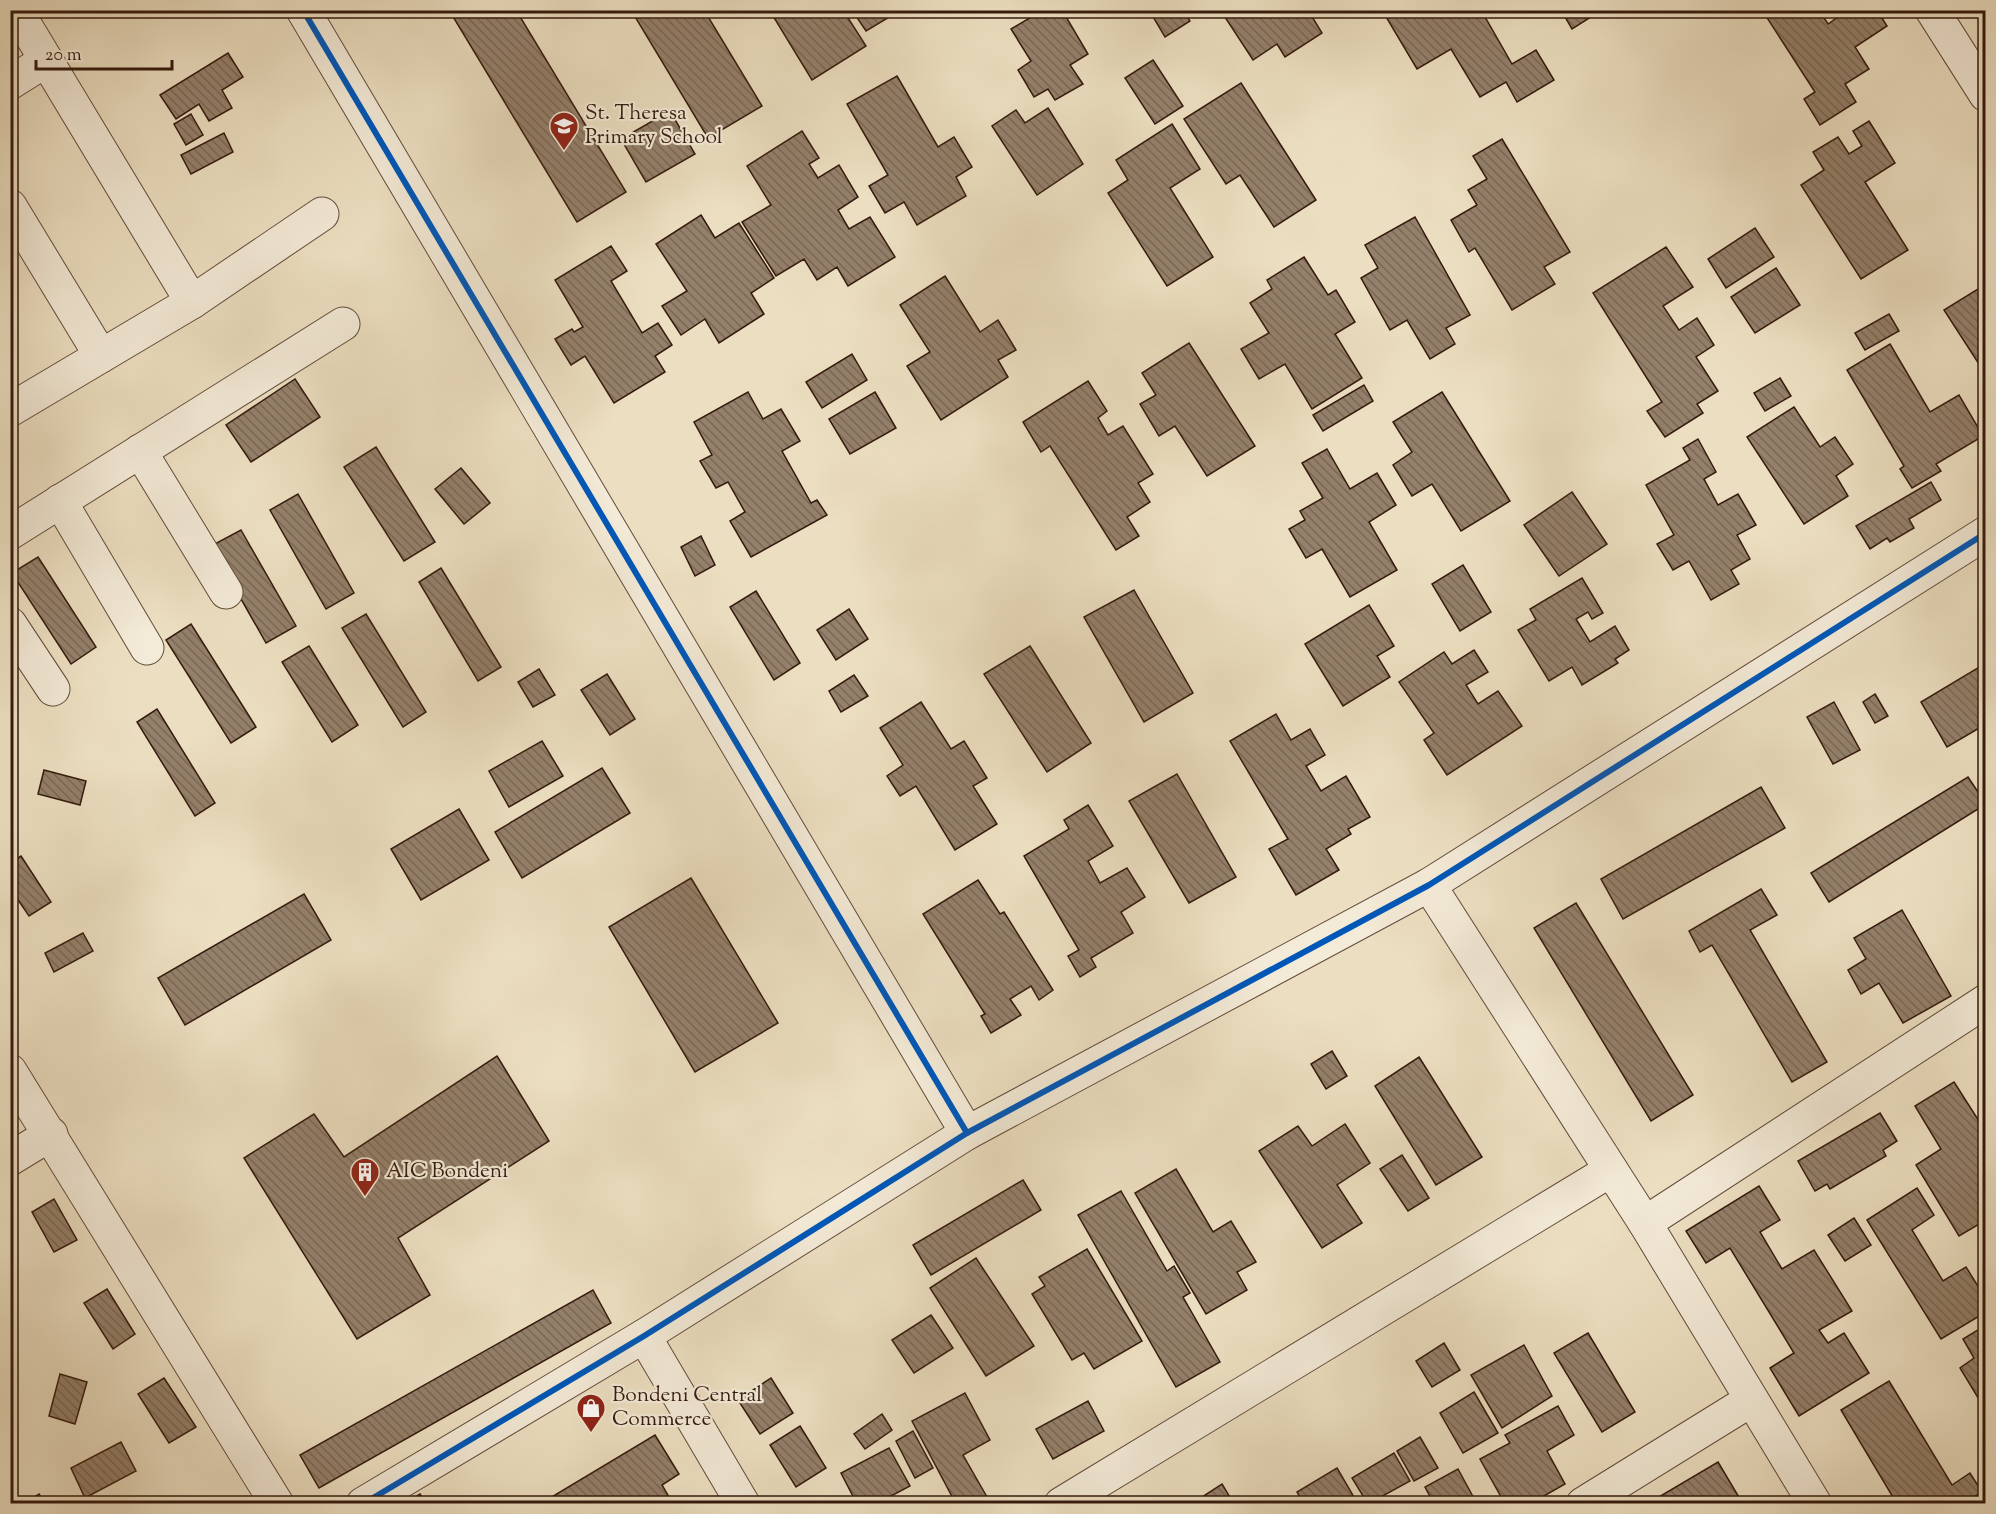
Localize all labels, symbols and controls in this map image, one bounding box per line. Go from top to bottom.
scale bar [36,33,172,71]
text: 20 m [45,43,82,69]
place label: St. Theresa Primary School [585,99,723,153]
school or university icon: St. Theresa Primary School [548,110,580,152]
building icon: AIC Bondeni [349,1156,381,1198]
place label: AIC Bondeni [386,1157,508,1187]
place label: Bondeni Central Commerce [612,1381,762,1435]
shop icon: Bondeni Central Commerce [575,1392,607,1434]

